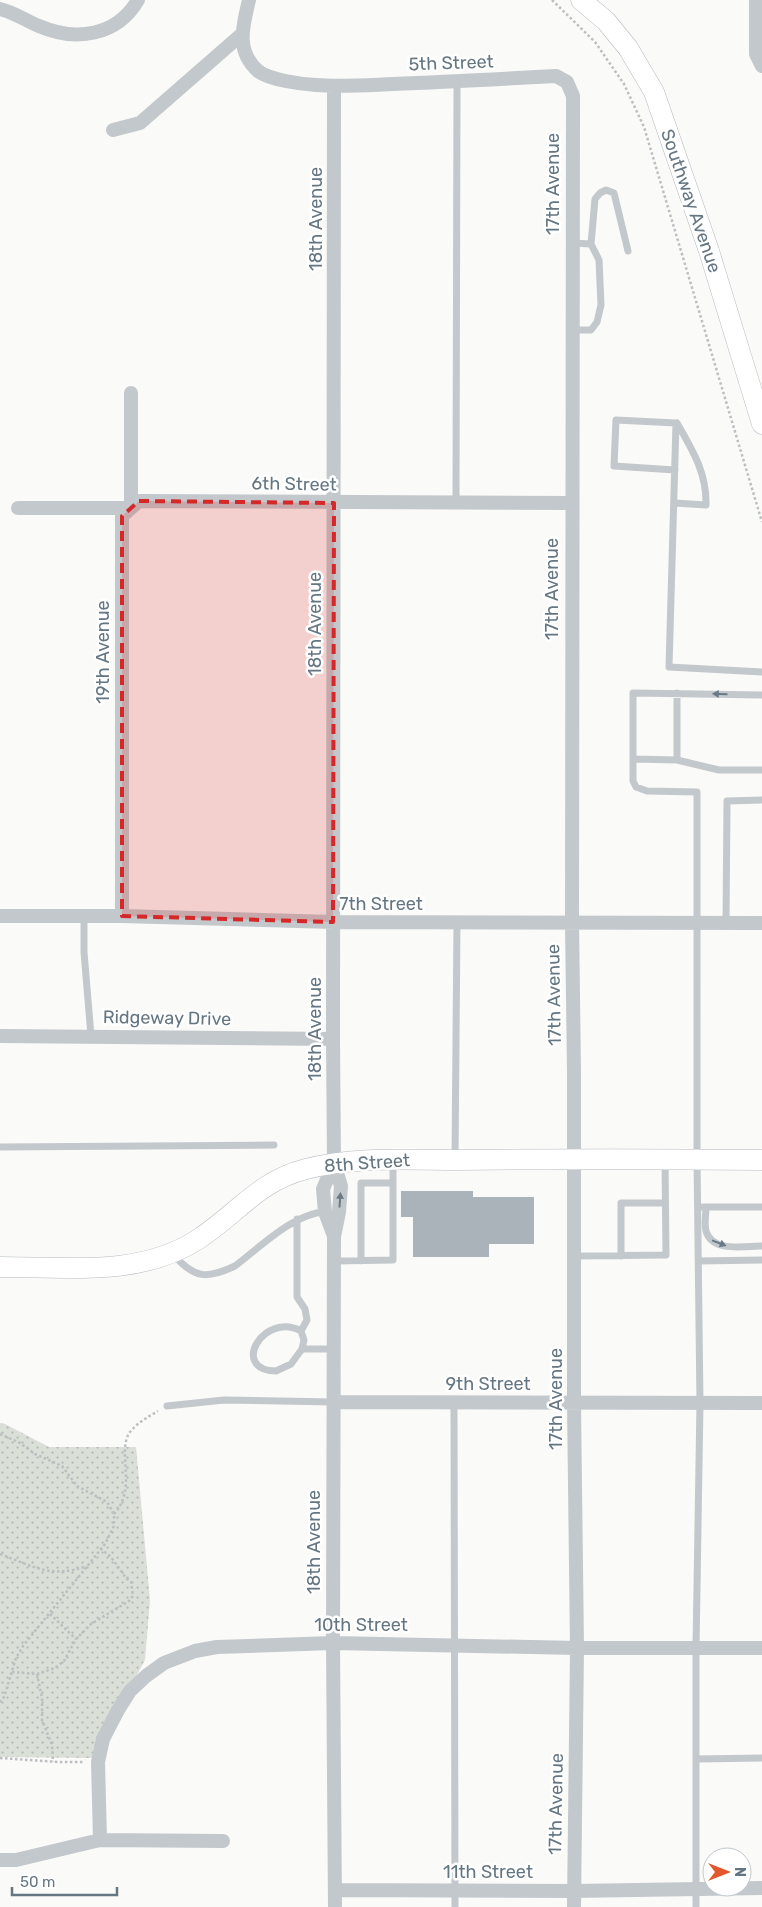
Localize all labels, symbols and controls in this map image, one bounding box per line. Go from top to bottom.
street label: 5th Street [408,51,494,75]
street label: Southway Avenue [656,126,726,276]
street label: 17th Avenue [542,133,564,235]
street label: 18th Avenue [305,167,327,271]
street label: 6th Street [251,472,337,496]
street label: 17th Avenue [541,538,563,640]
street label: 18th Avenue [304,572,326,676]
street label: 19th Avenue [92,600,114,704]
one-way arrow [711,690,727,698]
street label: 7th Street [339,893,423,915]
street label: 17th Avenue [542,944,566,1046]
street label: 18th Avenue [304,977,326,1081]
street label: Ridgeway Drive [103,1006,231,1030]
street label: 8th Street [323,1149,411,1177]
one-way arrow [336,1191,344,1207]
one-way arrow [712,1239,727,1247]
street label: 17th Avenue [545,1348,567,1450]
street label: 9th Street [445,1373,531,1395]
street label: 18th Avenue [303,1490,325,1594]
street label: 10th Street [314,1614,408,1636]
street label: 17th Avenue [544,1753,568,1855]
north arrow [702,1847,752,1897]
street label: 11th Street [443,1861,533,1883]
scale bar [12,1864,118,1896]
text: N [731,1867,748,1877]
text: 50 m [20,1873,55,1891]

